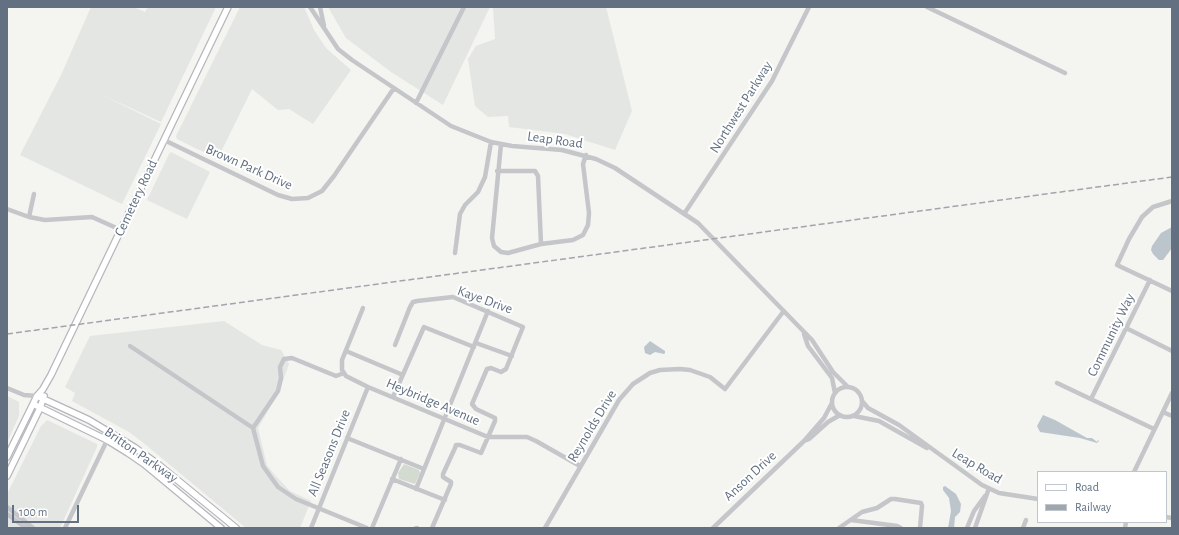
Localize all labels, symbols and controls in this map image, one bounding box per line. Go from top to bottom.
street label: Northwest Parkway [706,58,776,156]
street label: Leap Road [526,128,584,152]
street label: Brown Park Drive [203,140,295,194]
street label: Cemetery Road [111,157,161,239]
street label: Kaye Drive [455,282,515,318]
street label: Community Way [1084,291,1138,379]
street label: Heybridge Avenue [384,375,482,429]
street label: Reynolds Drive [564,387,620,465]
street label: All Seasons Drive [304,407,354,499]
street label: Britton Parkway [101,423,181,487]
street label: Leap Road [949,444,1005,488]
street label: Anson Drive [720,447,780,505]
legend [1037,471,1167,523]
text: Road [1075,481,1099,493]
scale bar [14,497,81,523]
text: Railway [1075,501,1111,513]
text: 100 m [19,506,47,518]

